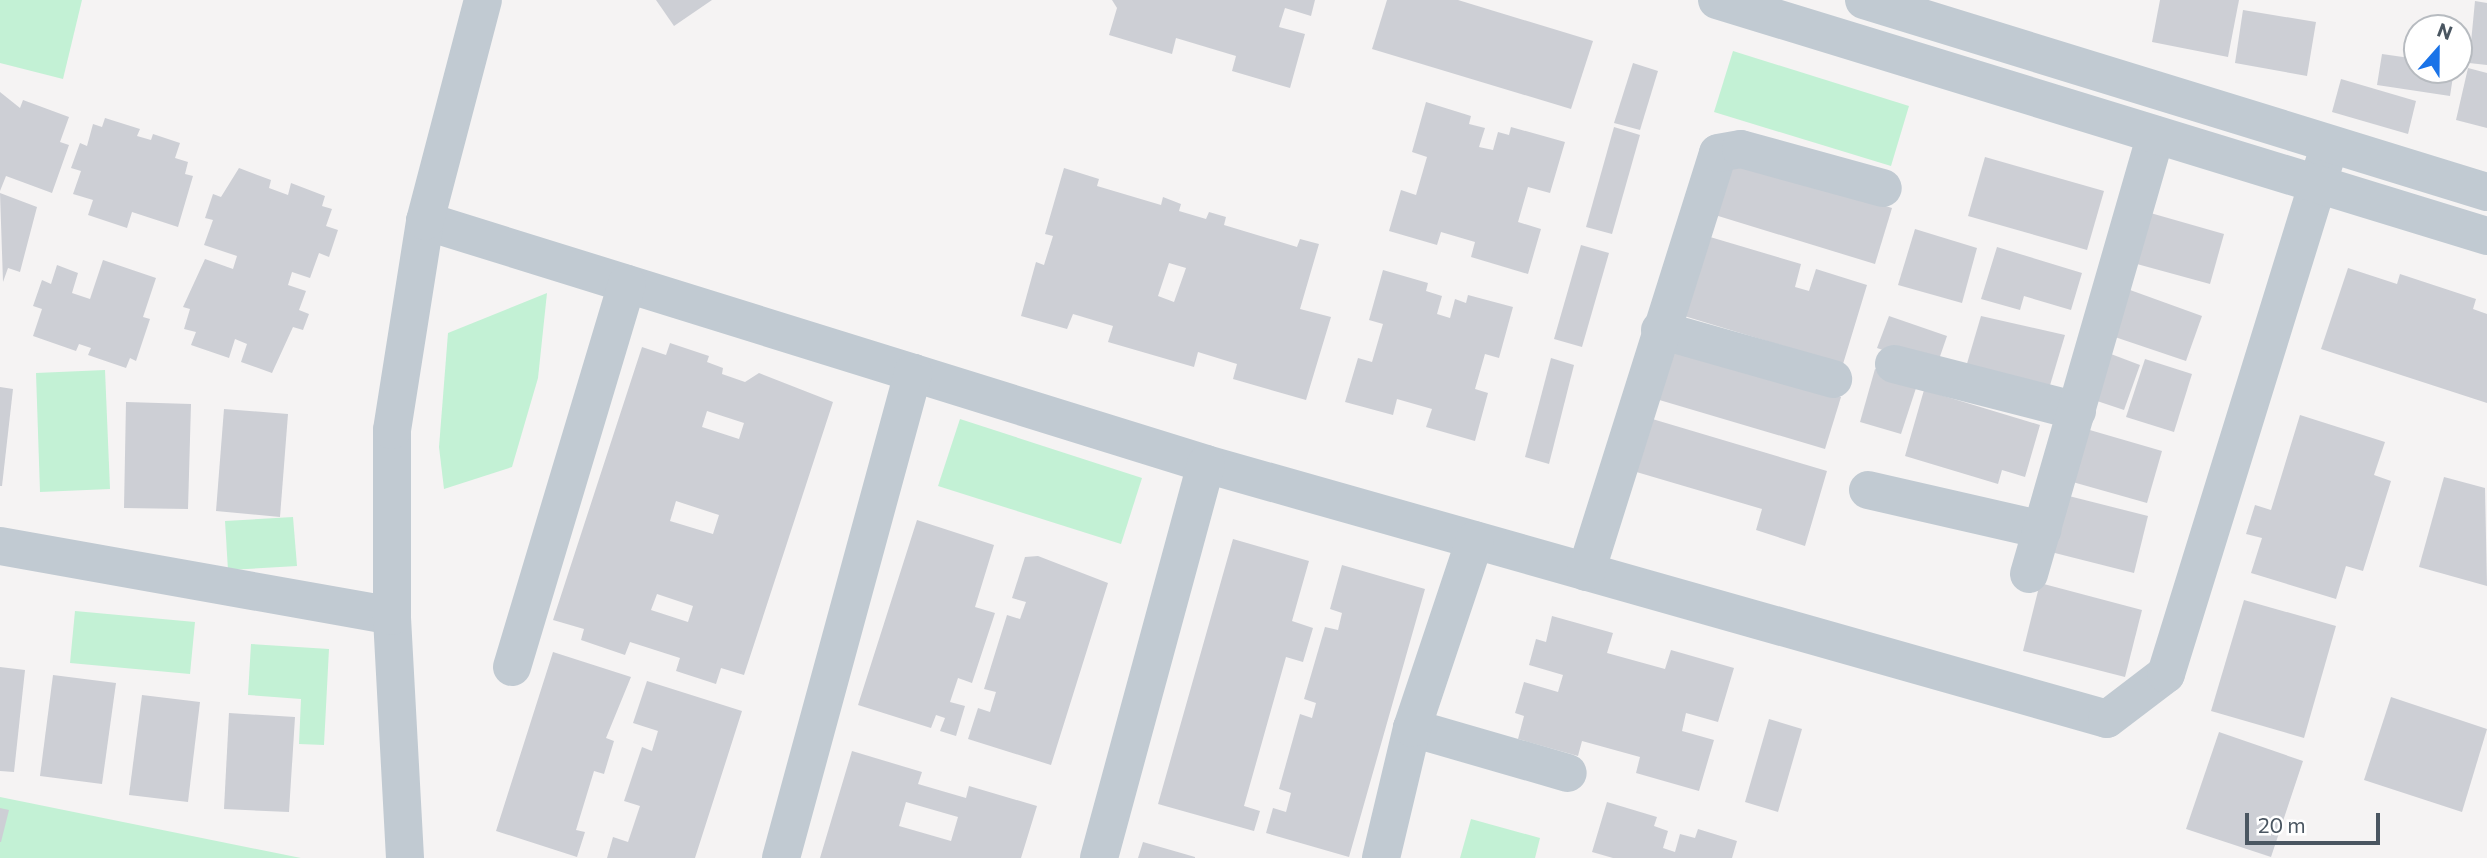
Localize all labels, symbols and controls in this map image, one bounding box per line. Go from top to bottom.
north arrow [2403,14,2473,84]
text: N [2434,18,2456,44]
scale bar [2249,798,2384,842]
text: 20 m [2258,812,2306,837]

